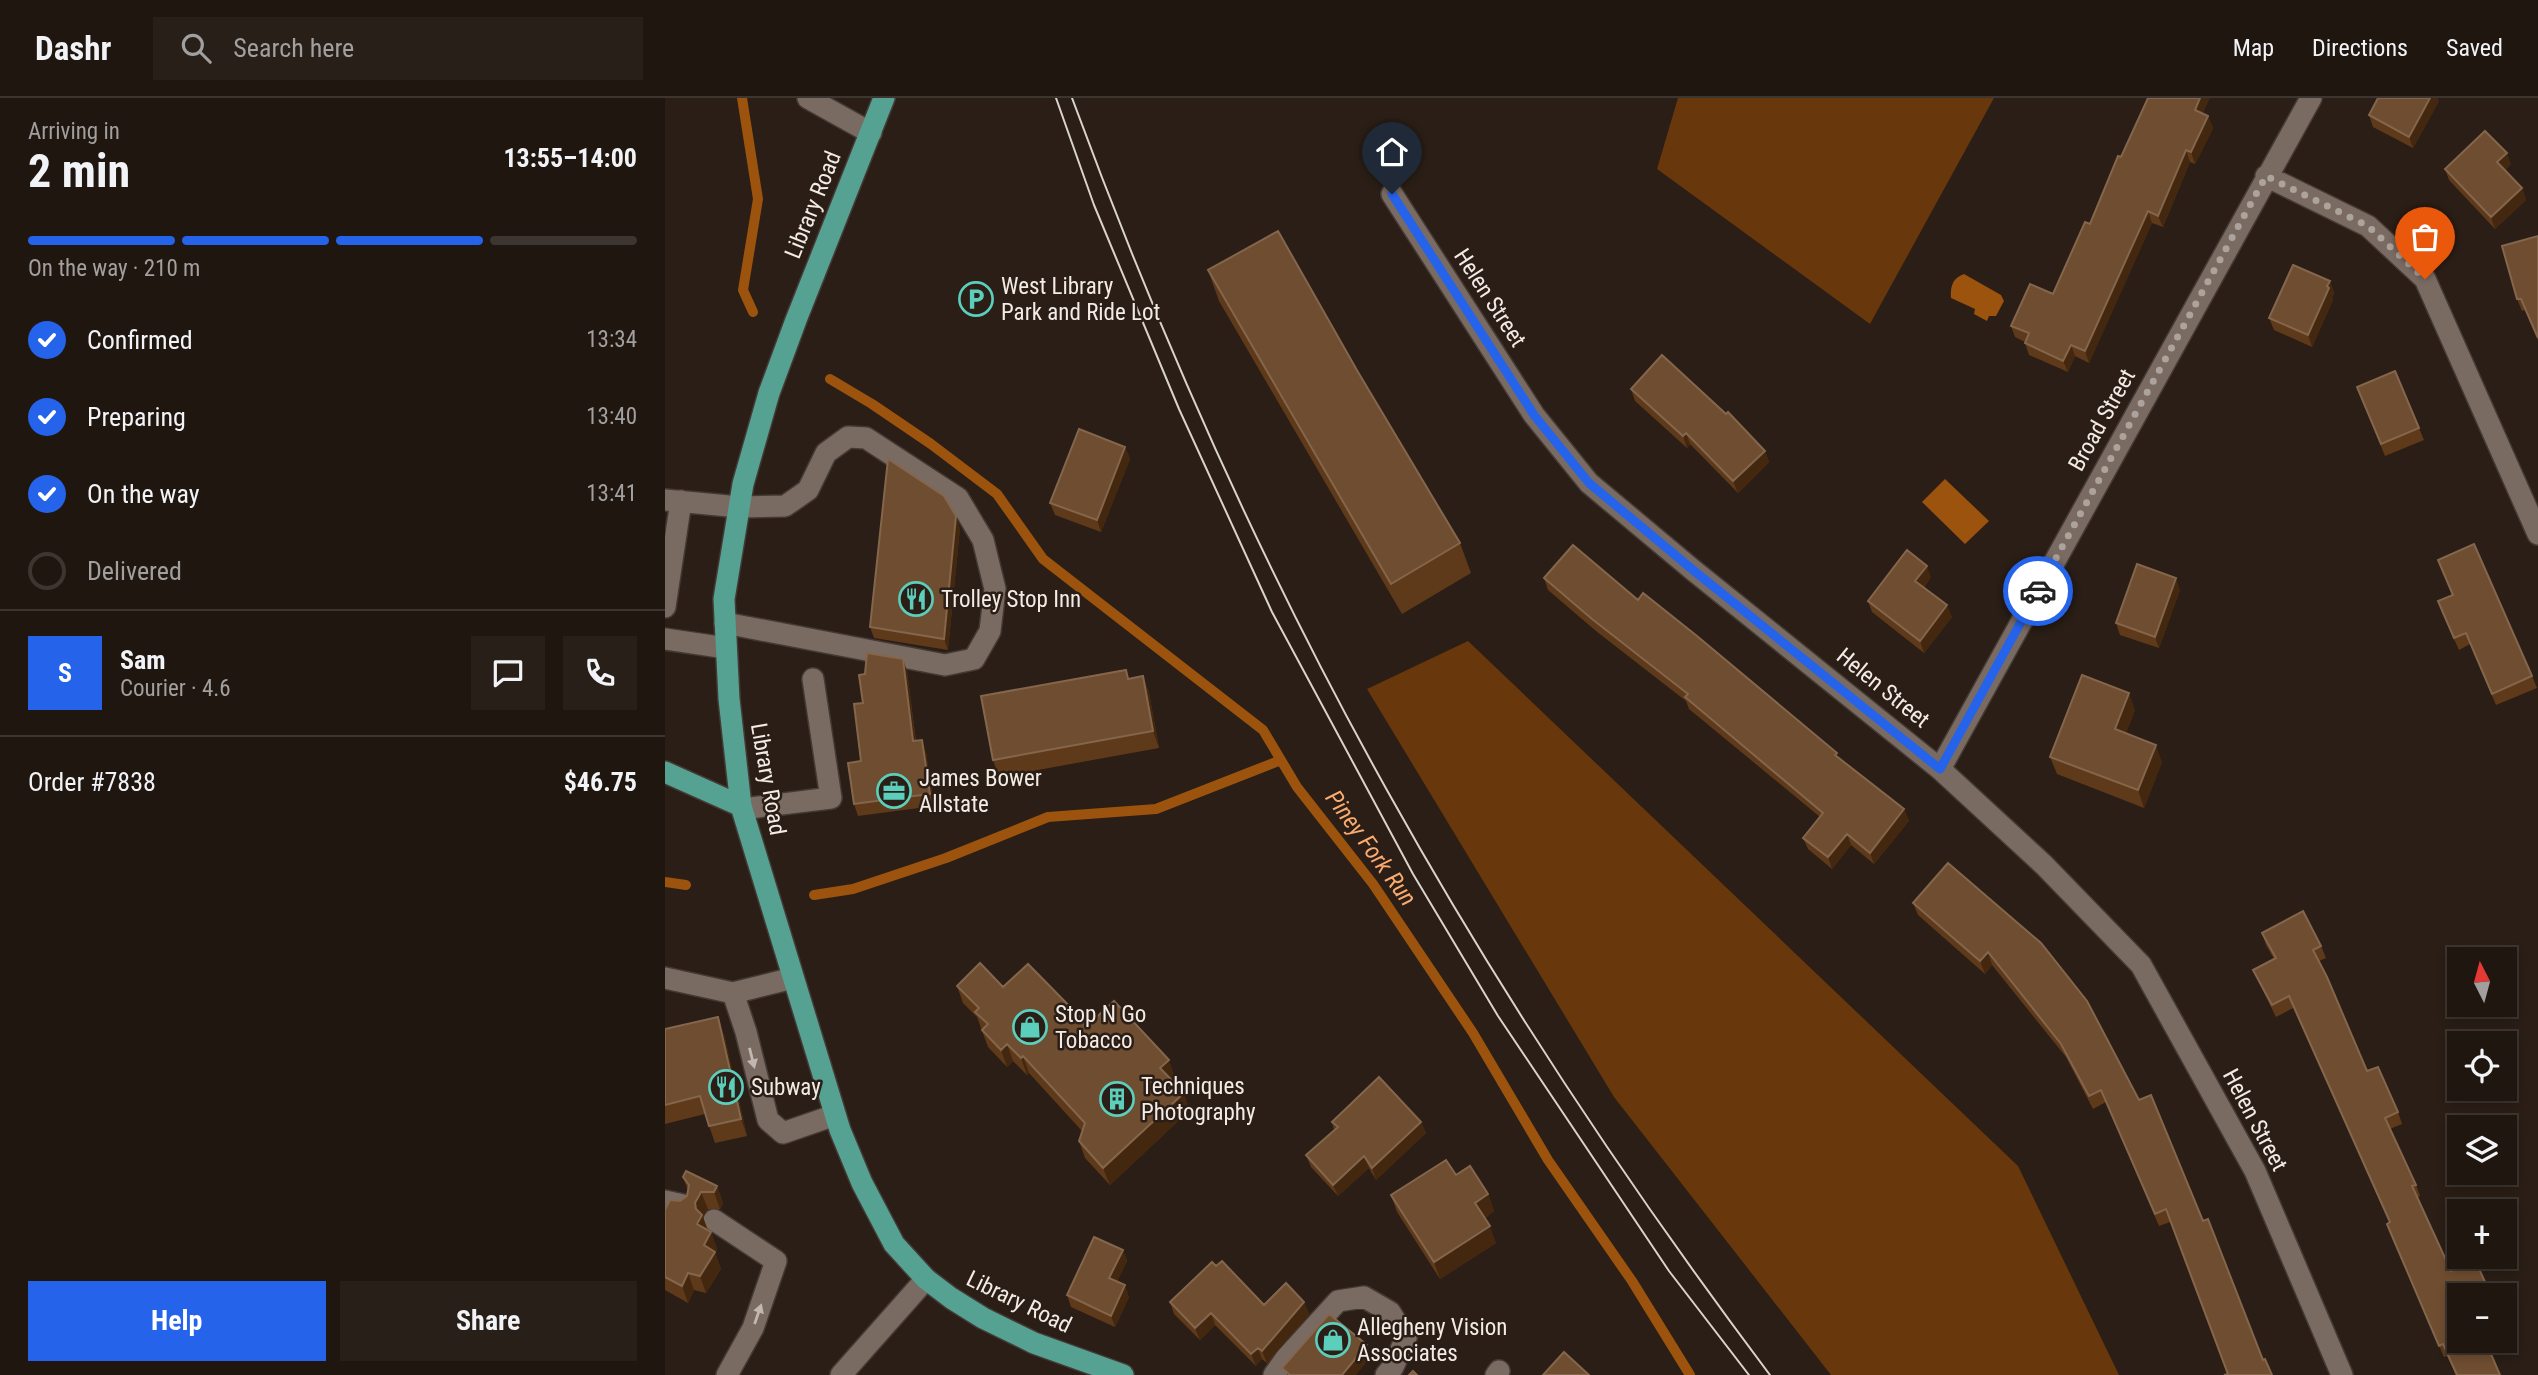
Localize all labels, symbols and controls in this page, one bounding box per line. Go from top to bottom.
search box [153,17,643,80]
text: Dashr [35,29,111,68]
icon: search [177,29,215,67]
text: Search here [233,33,354,63]
text: Map [2233,34,2274,62]
text: Directions [2312,34,2408,62]
text: Saved [2446,34,2503,62]
text: Arriving in [28,118,120,145]
pin [1362,122,1422,194]
icon: home [1373,133,1411,171]
text: 13:55–14:00 [503,143,637,173]
text: 2 min [28,144,130,198]
street label: Library Road [779,147,847,263]
pin [2395,207,2455,279]
icon: bag [2406,218,2444,256]
street label: Helen Street [1448,244,1532,352]
text: On the way · 210 m [28,255,200,282]
place label: West Library Park and Ride Lot [1001,273,1160,326]
parking icon: West Library Park and Ride Lot [957,280,995,318]
icon: check [28,321,66,359]
text: Confirmed [87,325,193,355]
text: 13:34 [586,326,637,353]
street label: Broad Street [2063,364,2141,476]
icon: check [28,398,66,436]
text: Preparing [87,402,186,432]
text: 13:40 [586,403,637,430]
icon: check [28,475,66,513]
text: On the way [87,479,200,509]
text: 13:41 [586,480,637,507]
text: Delivered [87,556,182,586]
courier [2003,556,2073,626]
icon: car [2019,572,2057,610]
restaurant icon: Trolley Stop Inn [897,580,935,618]
place label: Trolley Stop Inn [941,586,1081,613]
button: chat [471,636,545,710]
button: phone [563,636,637,710]
street label: Helen Street [1831,642,1935,734]
text: Sam [120,645,166,675]
text: S [58,658,72,688]
text: Courier · 4.6 [120,675,231,702]
street label: Library Road [745,721,791,837]
place label: James Bower Allstate [919,765,1042,818]
text: Order #7838 [28,767,156,797]
text: $46.75 [564,767,637,797]
office icon: James Bower Allstate [875,772,913,810]
water label: Piney Fork Run [1320,785,1422,911]
north arrow [2447,947,2517,1017]
map controls [2447,947,2517,1353]
place label: Stop N Go Tobacco [1055,1001,1146,1054]
shop icon: Stop N Go Tobacco [1011,1008,1049,1046]
button: locate [2447,1031,2517,1101]
one-way arrow [747,1047,758,1069]
street label: Helen Street [2217,1064,2293,1176]
restaurant icon: Subway [707,1068,745,1106]
place label: Techniques Photography [1141,1073,1256,1126]
place label: Subway [751,1074,821,1101]
building icon: Techniques Photography [1098,1080,1136,1118]
button: layers [2447,1115,2517,1185]
button: + [2447,1199,2517,1269]
street label: Library Road [962,1265,1076,1339]
button: Help [28,1281,326,1361]
button: Share [340,1281,637,1361]
button: − [2447,1283,2517,1353]
one-way arrow [753,1304,764,1325]
place label: Allegheny Vision Associates [1357,1314,1507,1367]
shop icon: Allegheny Vision Associates [1314,1321,1352,1359]

